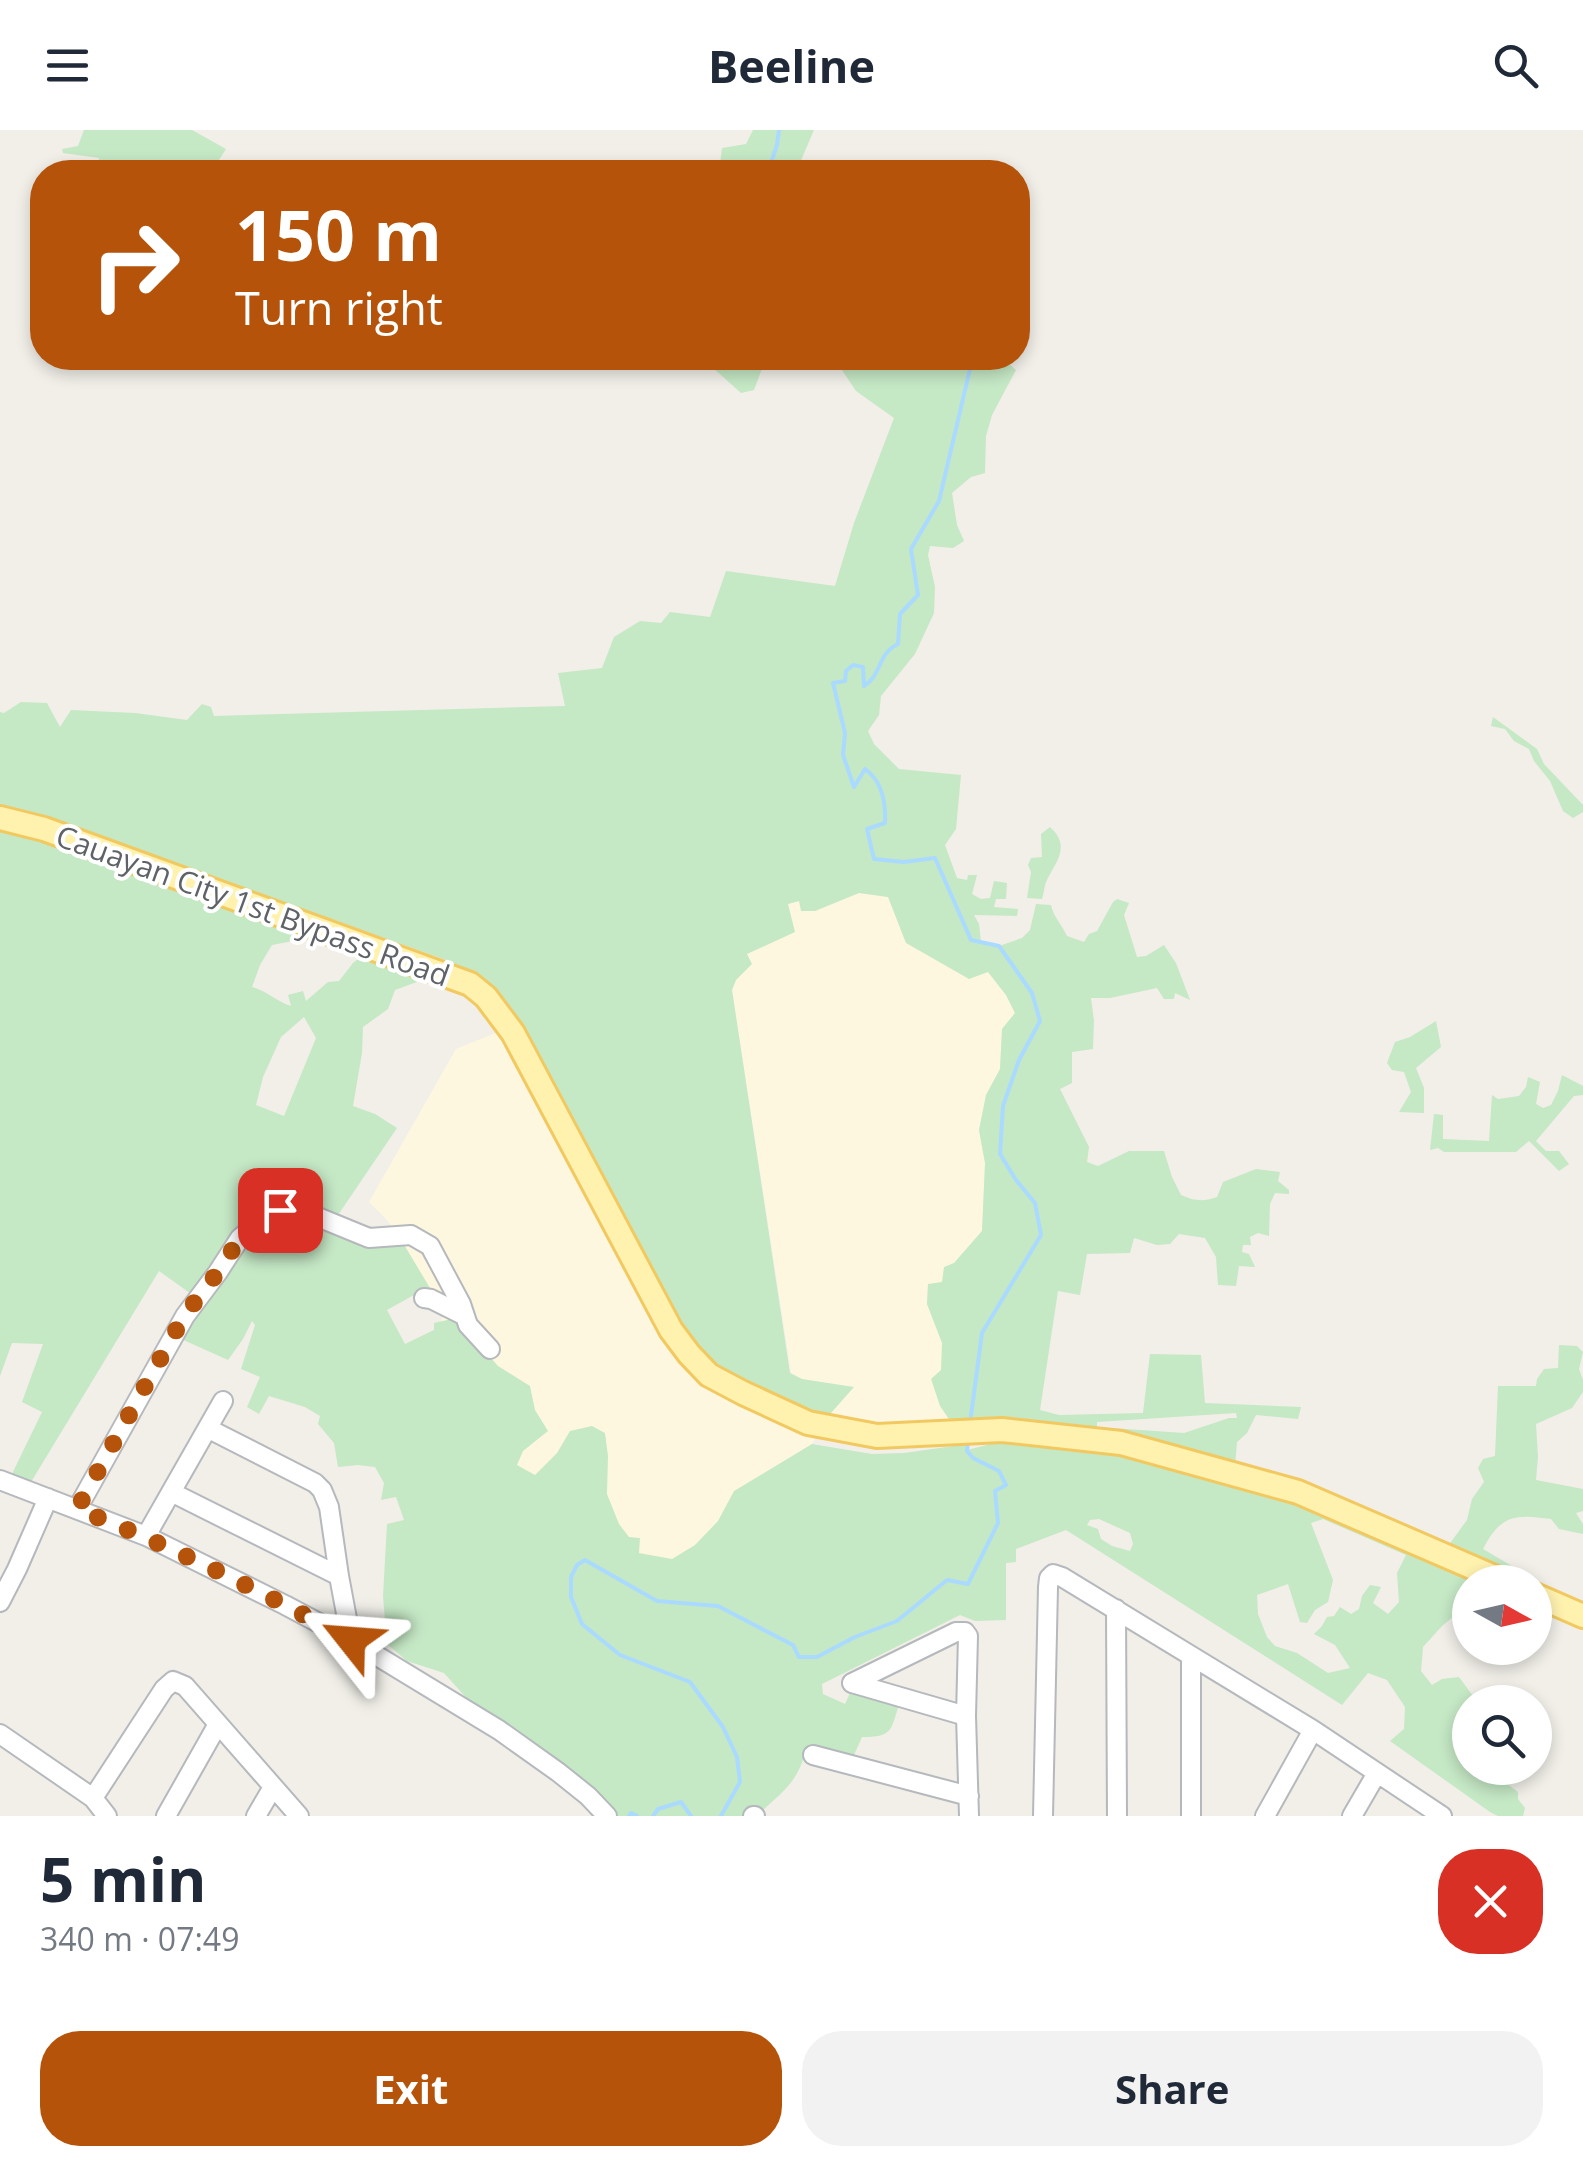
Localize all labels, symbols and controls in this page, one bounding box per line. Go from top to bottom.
text: Beeline [708,35,875,96]
icon: menu [40,38,95,93]
icon: search [1488,38,1543,93]
text: 150 m [235,186,442,282]
icon: right [70,200,200,330]
text: Turn right [235,277,443,338]
street label: Cauayan City 1st Bypass Road [51,815,455,995]
pin [238,1168,323,1253]
icon: arrive [253,1183,308,1238]
north arrow [1452,1565,1552,1665]
map controls [1452,1565,1552,1785]
position arrow [299,1588,403,1692]
button: search [1452,1685,1552,1785]
text: 5 min [40,1838,207,1920]
button: close [1438,1849,1543,1954]
text: 340 m · 07:49 [40,1917,239,1960]
button: Exit [40,2031,782,2146]
button: Share [802,2031,1543,2146]

